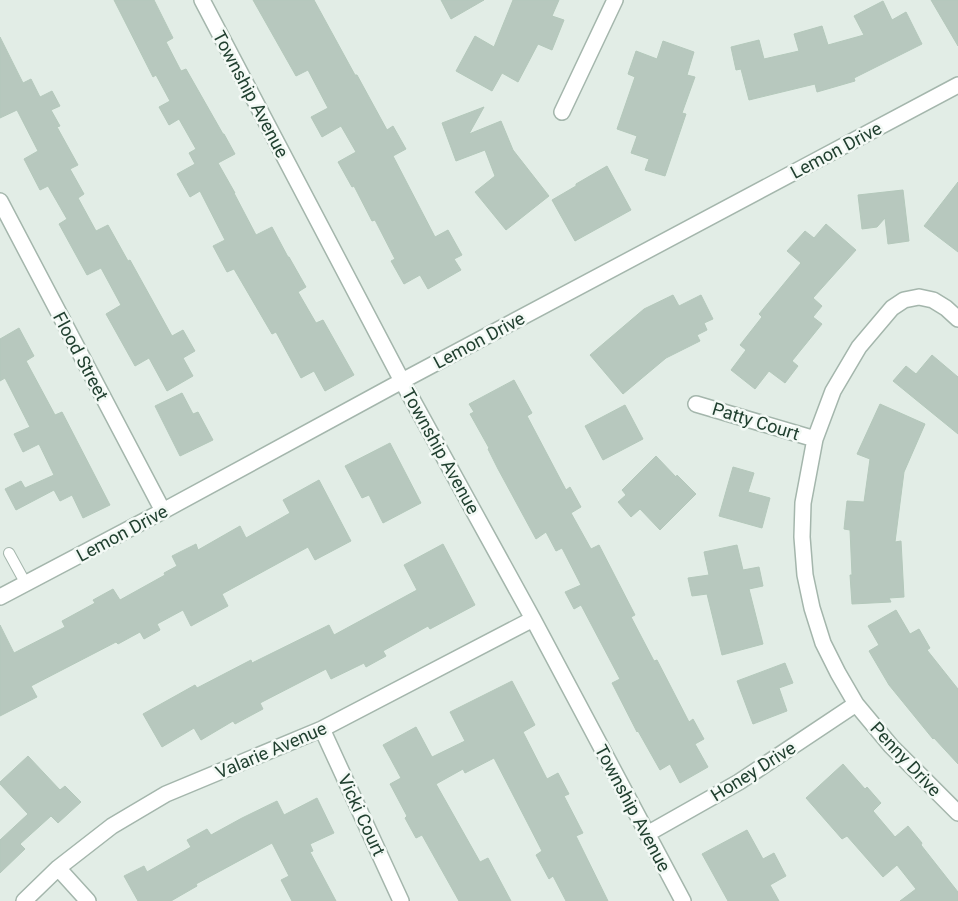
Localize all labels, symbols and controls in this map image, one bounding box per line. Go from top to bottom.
street label: Township Avenue [209,27,293,161]
street label: Lemon Drive [787,117,885,183]
street label: Lemon Drive [430,307,528,373]
street label: Flood Street [49,308,113,404]
street label: Township Avenue [398,384,484,518]
street label: Patty Court [710,398,802,444]
street label: Lemon Drive [73,500,171,566]
street label: Valarie Avenue [212,717,330,783]
street label: Penny Drive [866,717,946,801]
street label: Honey Drive [707,737,799,805]
street label: Township Avenue [591,741,675,875]
street label: Vicki Court [334,771,390,859]

